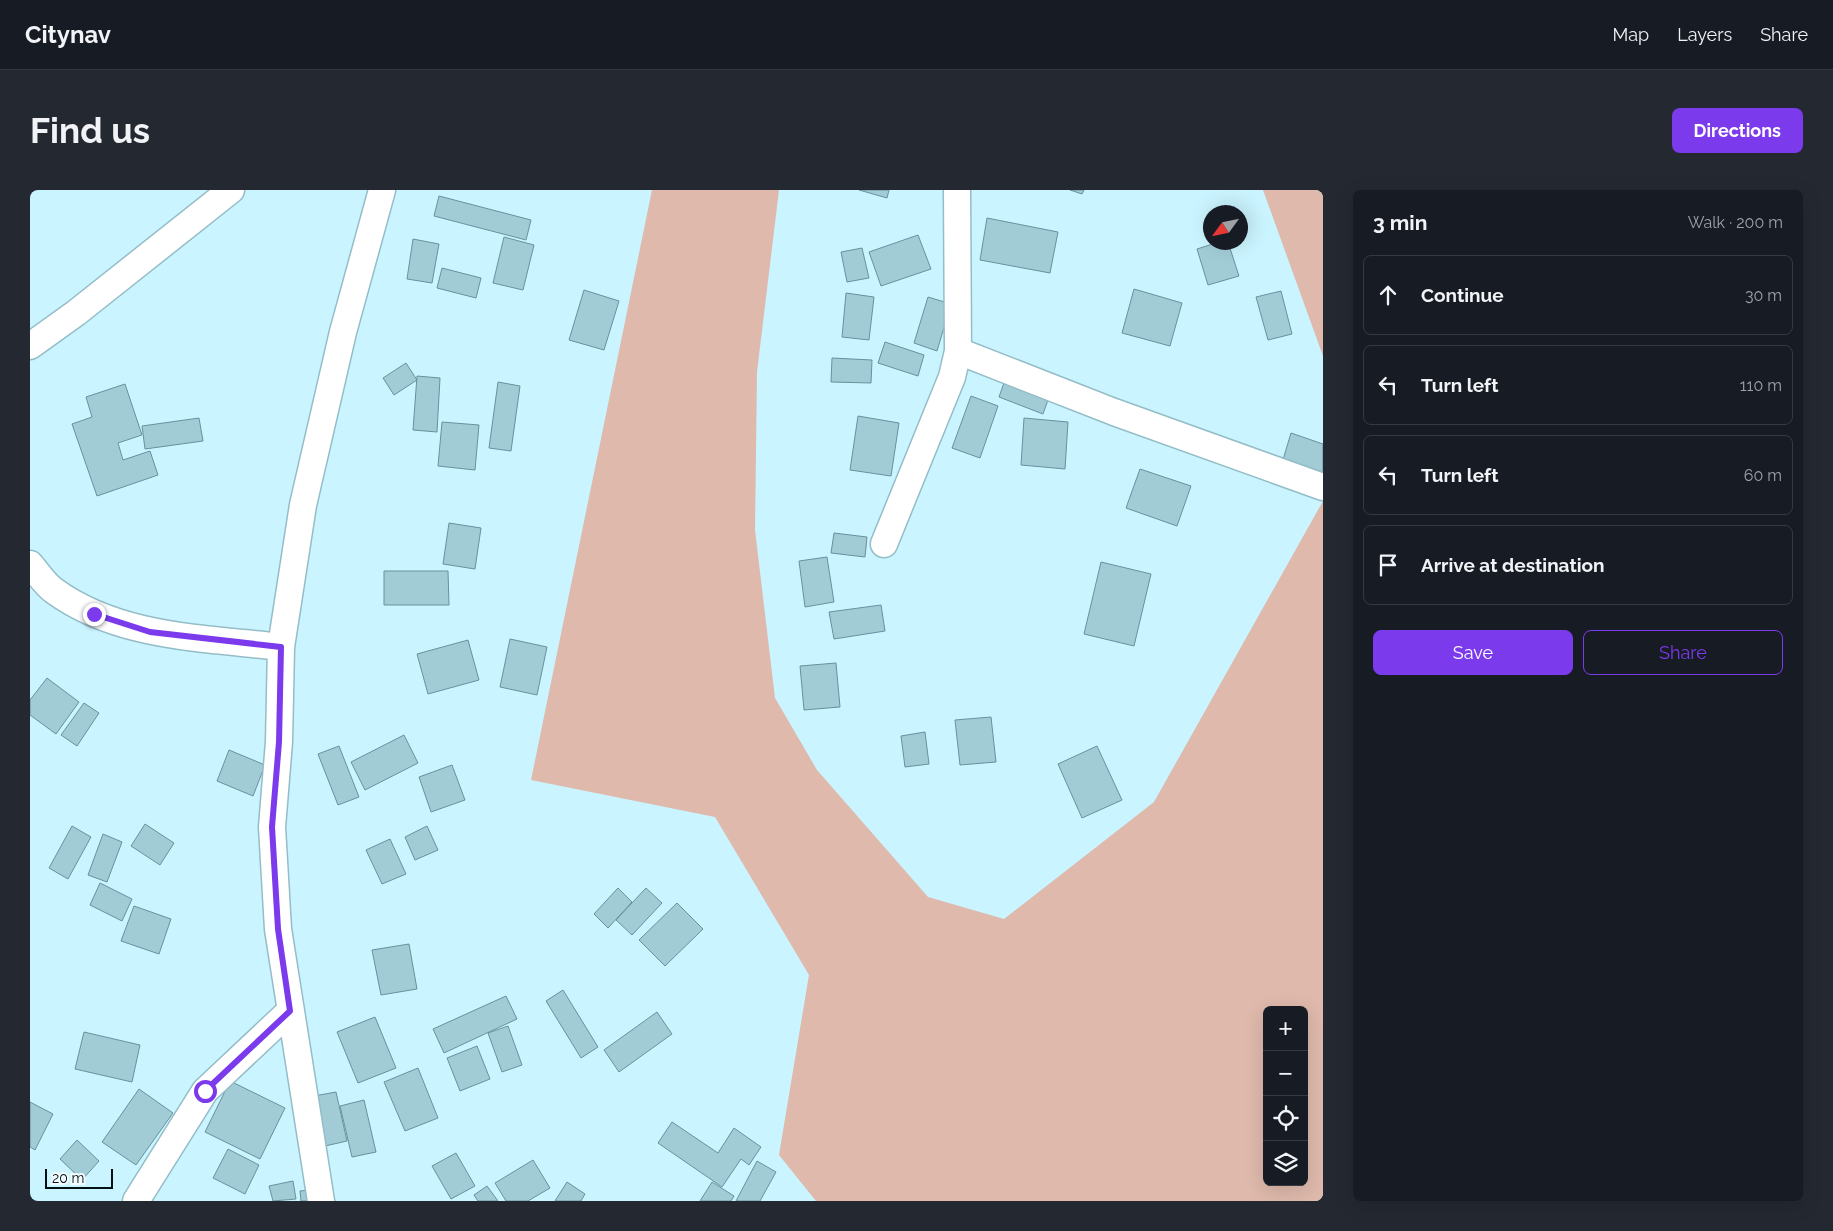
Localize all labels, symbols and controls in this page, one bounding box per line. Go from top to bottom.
text: Citynav [25,20,111,49]
text: Map [1613,24,1649,45]
text: Layers [1677,24,1732,45]
text: Share [1760,24,1808,45]
button: Directions [1672,108,1803,153]
text: Find us [30,110,150,151]
north arrow [1203,205,1248,250]
text: 3 min [1373,210,1427,235]
text: Walk · 200 m [1688,213,1783,232]
icon: ahead [1374,281,1402,309]
text: Continue [1421,284,1504,306]
text: 30 m [1745,286,1782,305]
icon: left [1374,371,1402,399]
text: Turn left [1421,374,1498,396]
text: 110 m [1740,376,1782,395]
icon: left [1374,461,1402,489]
text: Turn left [1421,464,1498,486]
text: 60 m [1744,466,1782,485]
icon: arrive [1374,551,1402,579]
text: Arrive at destination [1421,554,1605,576]
route end [83,603,106,626]
button: Save [1373,630,1573,675]
button: Share [1583,630,1783,675]
map controls [1263,1006,1308,1186]
button: + [1263,1006,1308,1051]
button: − [1263,1051,1308,1096]
route start [194,1080,217,1103]
button: locate [1263,1096,1308,1141]
button: layers [1263,1141,1308,1186]
scale bar [45,1166,112,1189]
text: 20 m [52,1170,84,1186]

